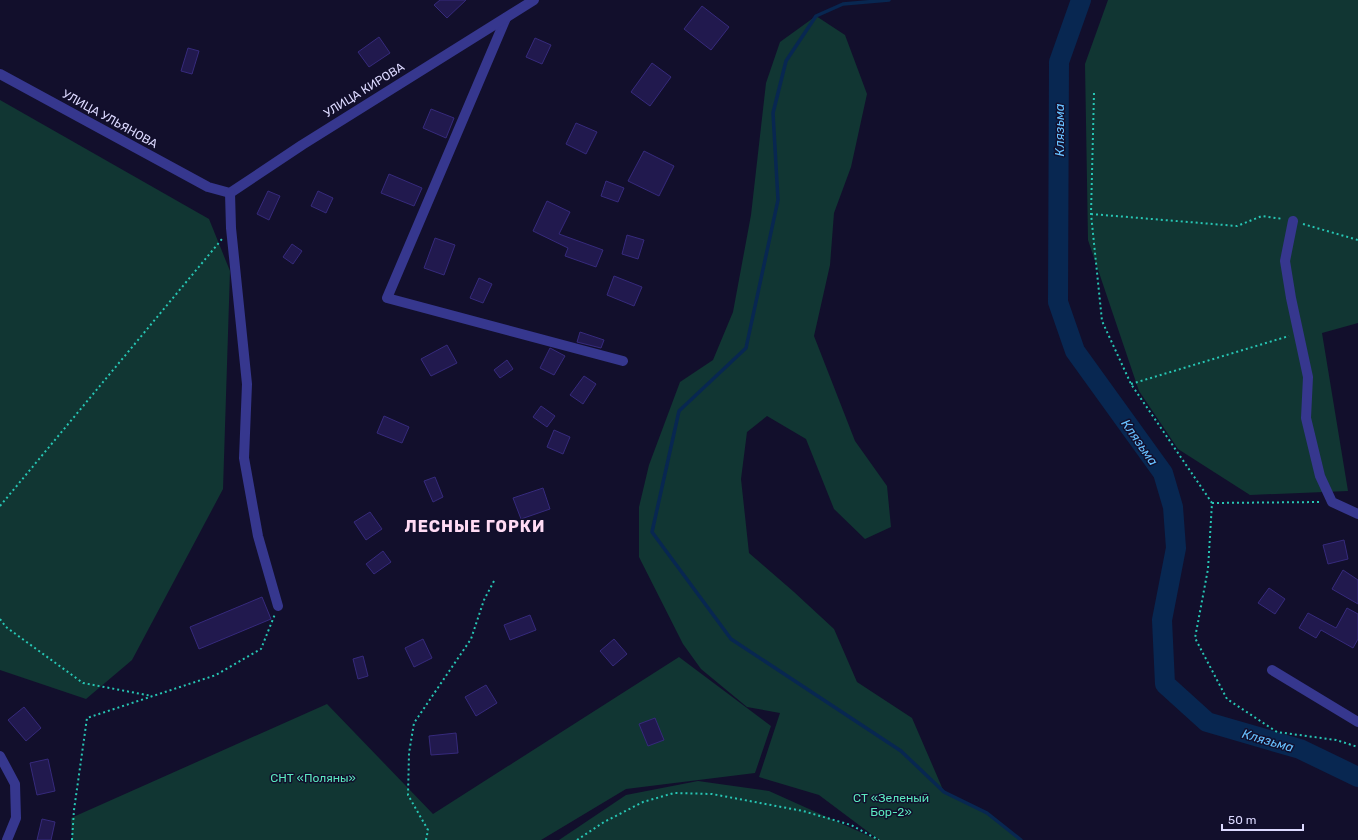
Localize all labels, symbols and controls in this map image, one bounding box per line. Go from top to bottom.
street label: УЛИЦА КИРОВА [321,60,407,120]
street label: УЛИЦА УЛЬЯНОВА [60,87,160,151]
water label: Клязьма [1052,103,1067,156]
water label: Клязьма [1118,416,1161,469]
district label: ЛЕСНЫЕ ГОРКИ [405,517,546,536]
water label: Клязьма [1240,726,1296,755]
park label: СНТ «Поляны» [270,771,356,785]
park label: СТ «Зеленый Бор-2» [853,791,929,819]
scale bar [1222,806,1303,832]
text: 50 m [1228,813,1256,827]

